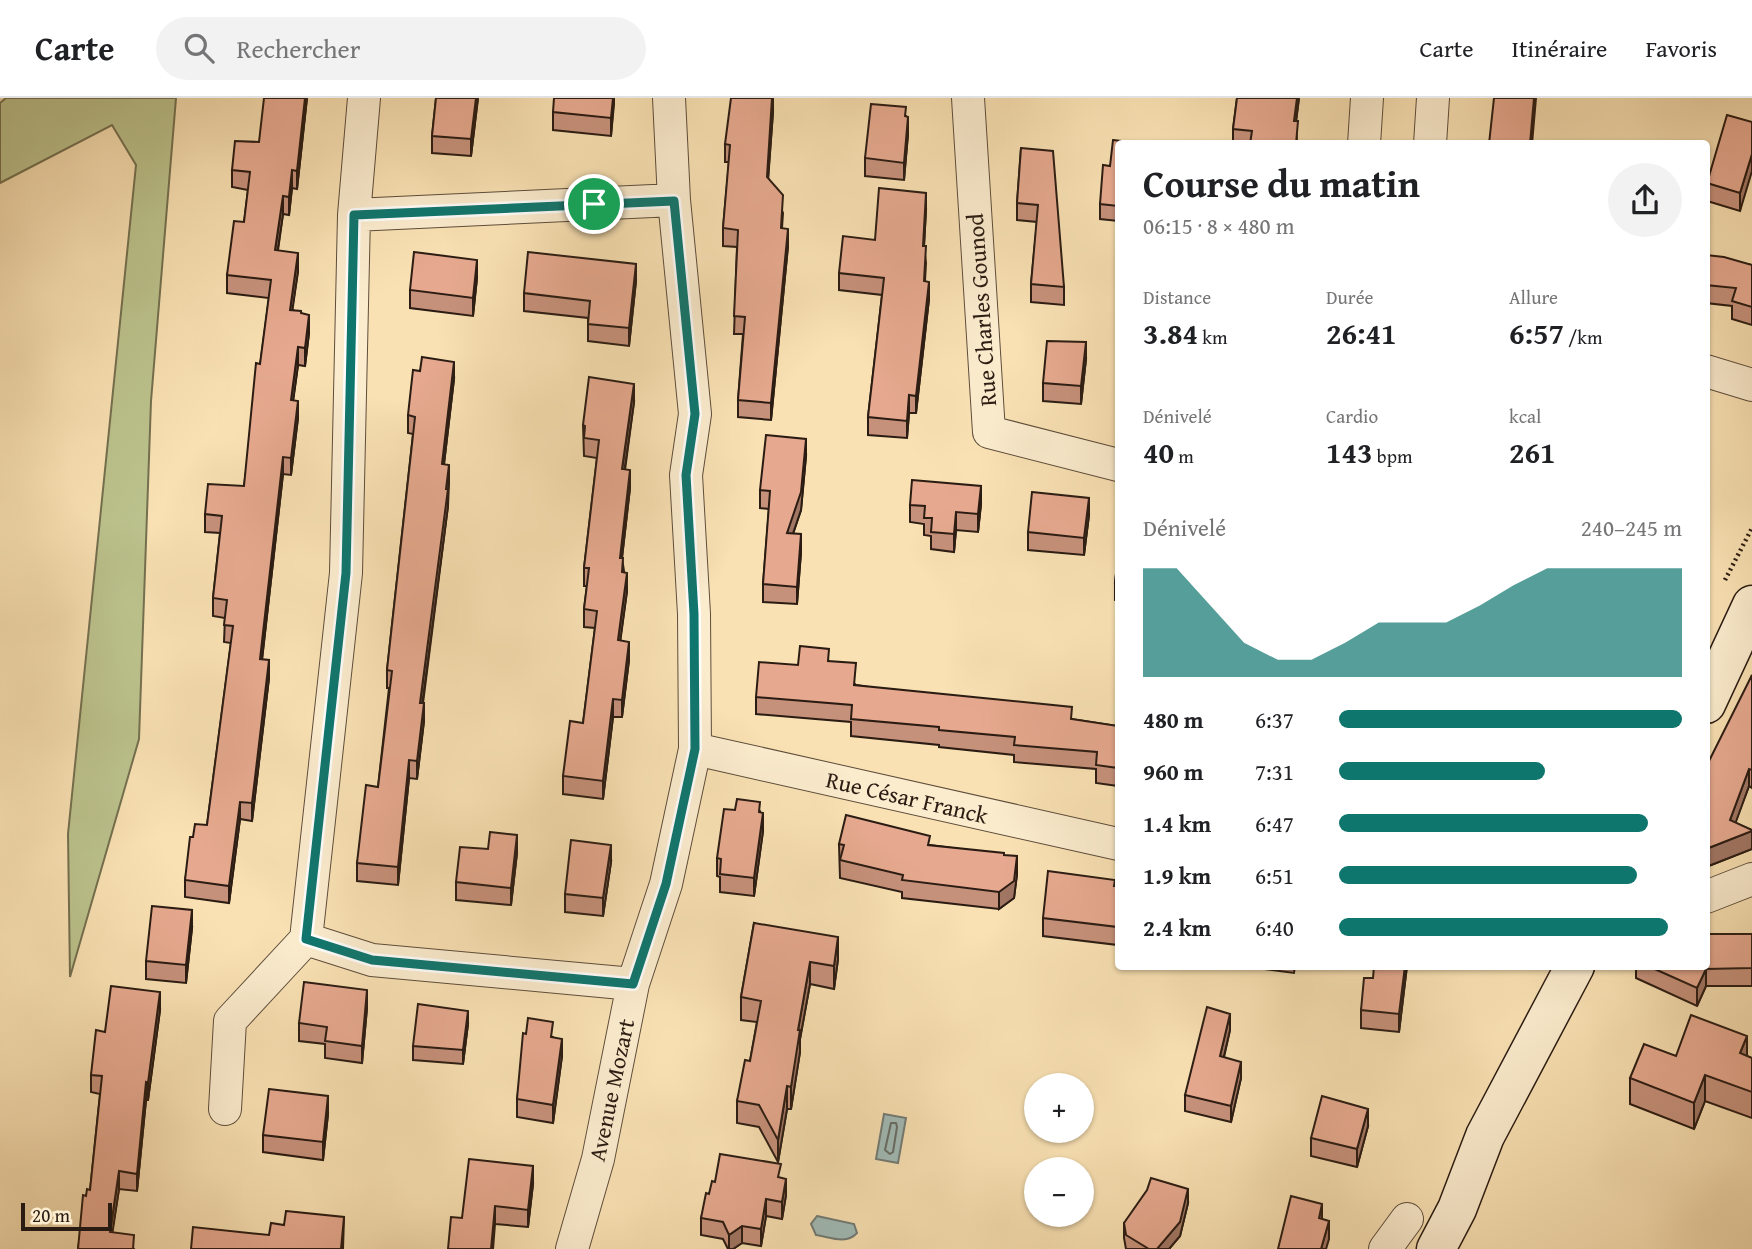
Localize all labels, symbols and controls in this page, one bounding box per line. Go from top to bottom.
search box [156,17,646,80]
text: Carte [35,24,114,72]
icon: search [180,29,218,67]
text: Rechercher [236,29,361,68]
text: Carte [1420,31,1474,66]
text: Itinéraire [1512,31,1607,66]
text: Favoris [1645,31,1717,66]
text: Course du matin [1143,155,1420,211]
button: share [1608,163,1682,237]
pin [564,174,624,234]
icon: arrive [575,185,613,223]
text: 06:15 · 8 × 480 m [1143,209,1295,242]
street label: Rue Charles Gounod [958,212,1004,408]
text: Distance [1143,283,1211,311]
text: Durée [1326,283,1373,311]
text: Allure [1509,283,1558,311]
text: 3.84 [1143,311,1198,355]
text: 26:41 [1326,311,1397,355]
text: 6:57 [1509,311,1564,355]
text: km [1198,323,1227,351]
text: /km [1564,323,1602,351]
text: Dénivelé [1143,402,1212,430]
text: Cardio [1326,402,1378,430]
text: kcal [1509,402,1541,430]
text: 40 [1143,430,1174,474]
text: 143 [1326,430,1373,474]
text: 261 [1509,430,1556,474]
text: m [1174,442,1194,470]
text: bpm [1373,442,1412,470]
text: Dénivelé [1143,511,1226,544]
text: 240–245 m [1581,511,1682,544]
text: 480 m [1143,703,1204,736]
text: 6:37 [1255,703,1294,736]
text: 960 m [1143,755,1204,788]
text: 7:31 [1255,755,1294,788]
street label: Rue César Franck [823,762,991,832]
text: 1.4 km [1143,807,1211,840]
text: 6:47 [1255,807,1294,840]
text: 1.9 km [1143,859,1211,892]
text: 6:51 [1255,859,1294,892]
text: 2.4 km [1143,911,1211,944]
text: 6:40 [1255,911,1294,944]
street label: Avenue Mozart [580,1016,642,1164]
map controls [1024,1073,1094,1227]
button: + [1024,1073,1094,1143]
button: − [1024,1157,1094,1227]
scale bar [21,1200,112,1232]
text: 20 m [32,1201,70,1229]

